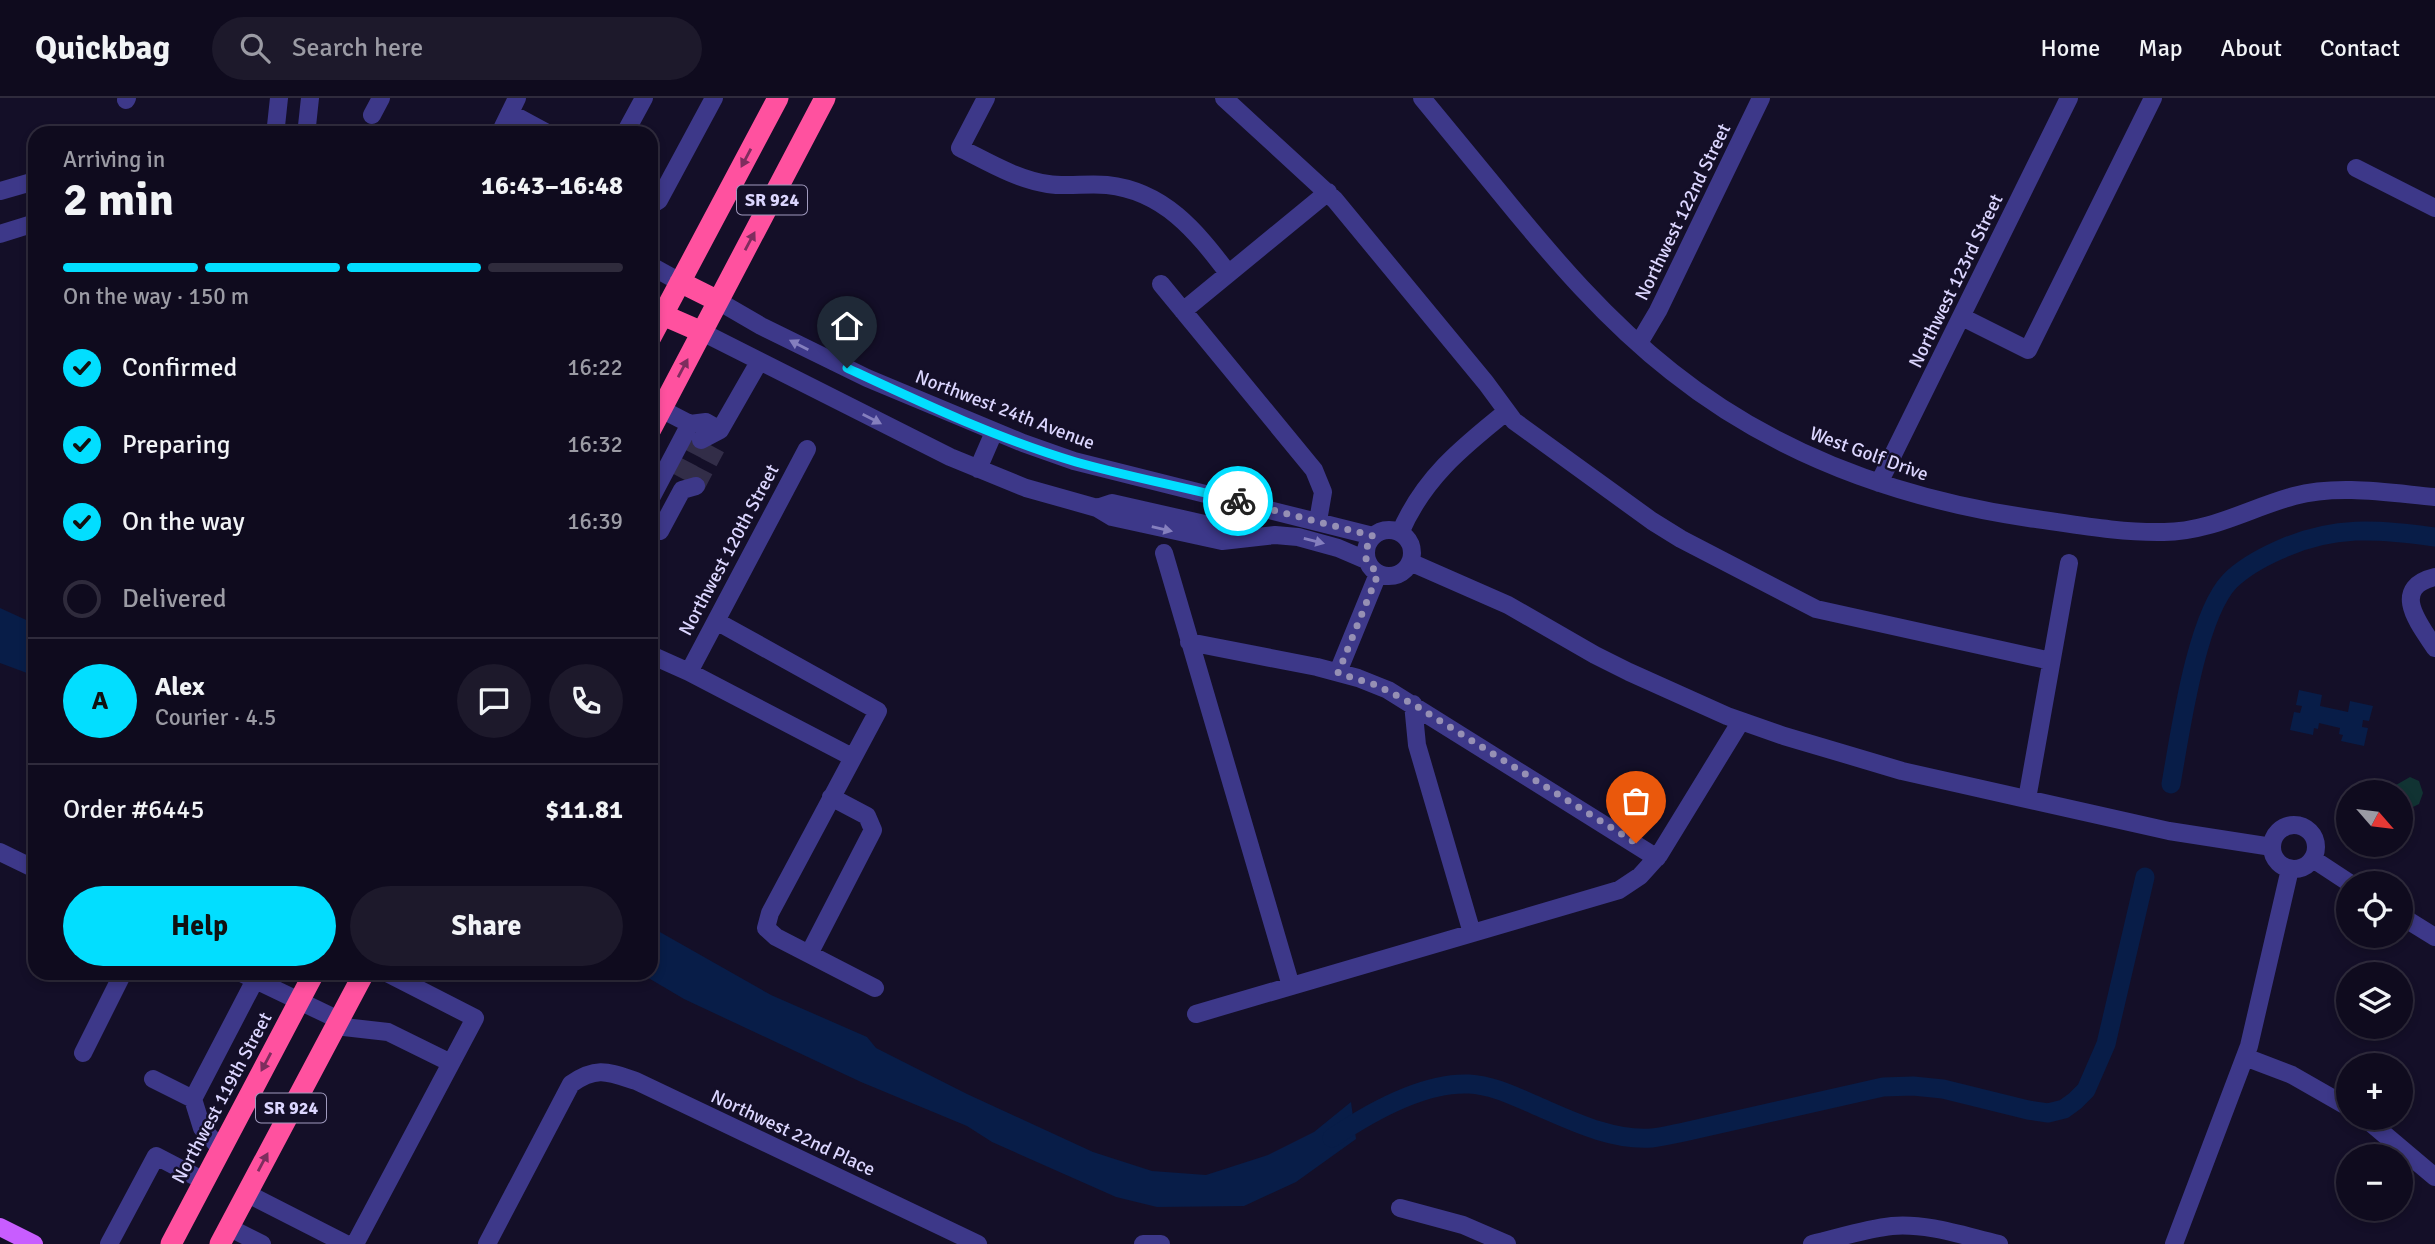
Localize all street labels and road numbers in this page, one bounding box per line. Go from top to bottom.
street label: Northwest 122nd Street [1630,119,1736,304]
road number: SR 924 [737,186,807,214]
street label: Northwest 123rd Street [1903,190,2009,372]
street label: Northwest 24th Avenue [912,365,1098,455]
street label: West Golf Drive [1806,421,1932,487]
street label: Northwest 120th Street [674,460,784,640]
street label: Northwest 119th Street [167,1008,277,1188]
street label: Northwest 22nd Place [707,1084,879,1182]
road number: SR 924 [256,1093,326,1122]

